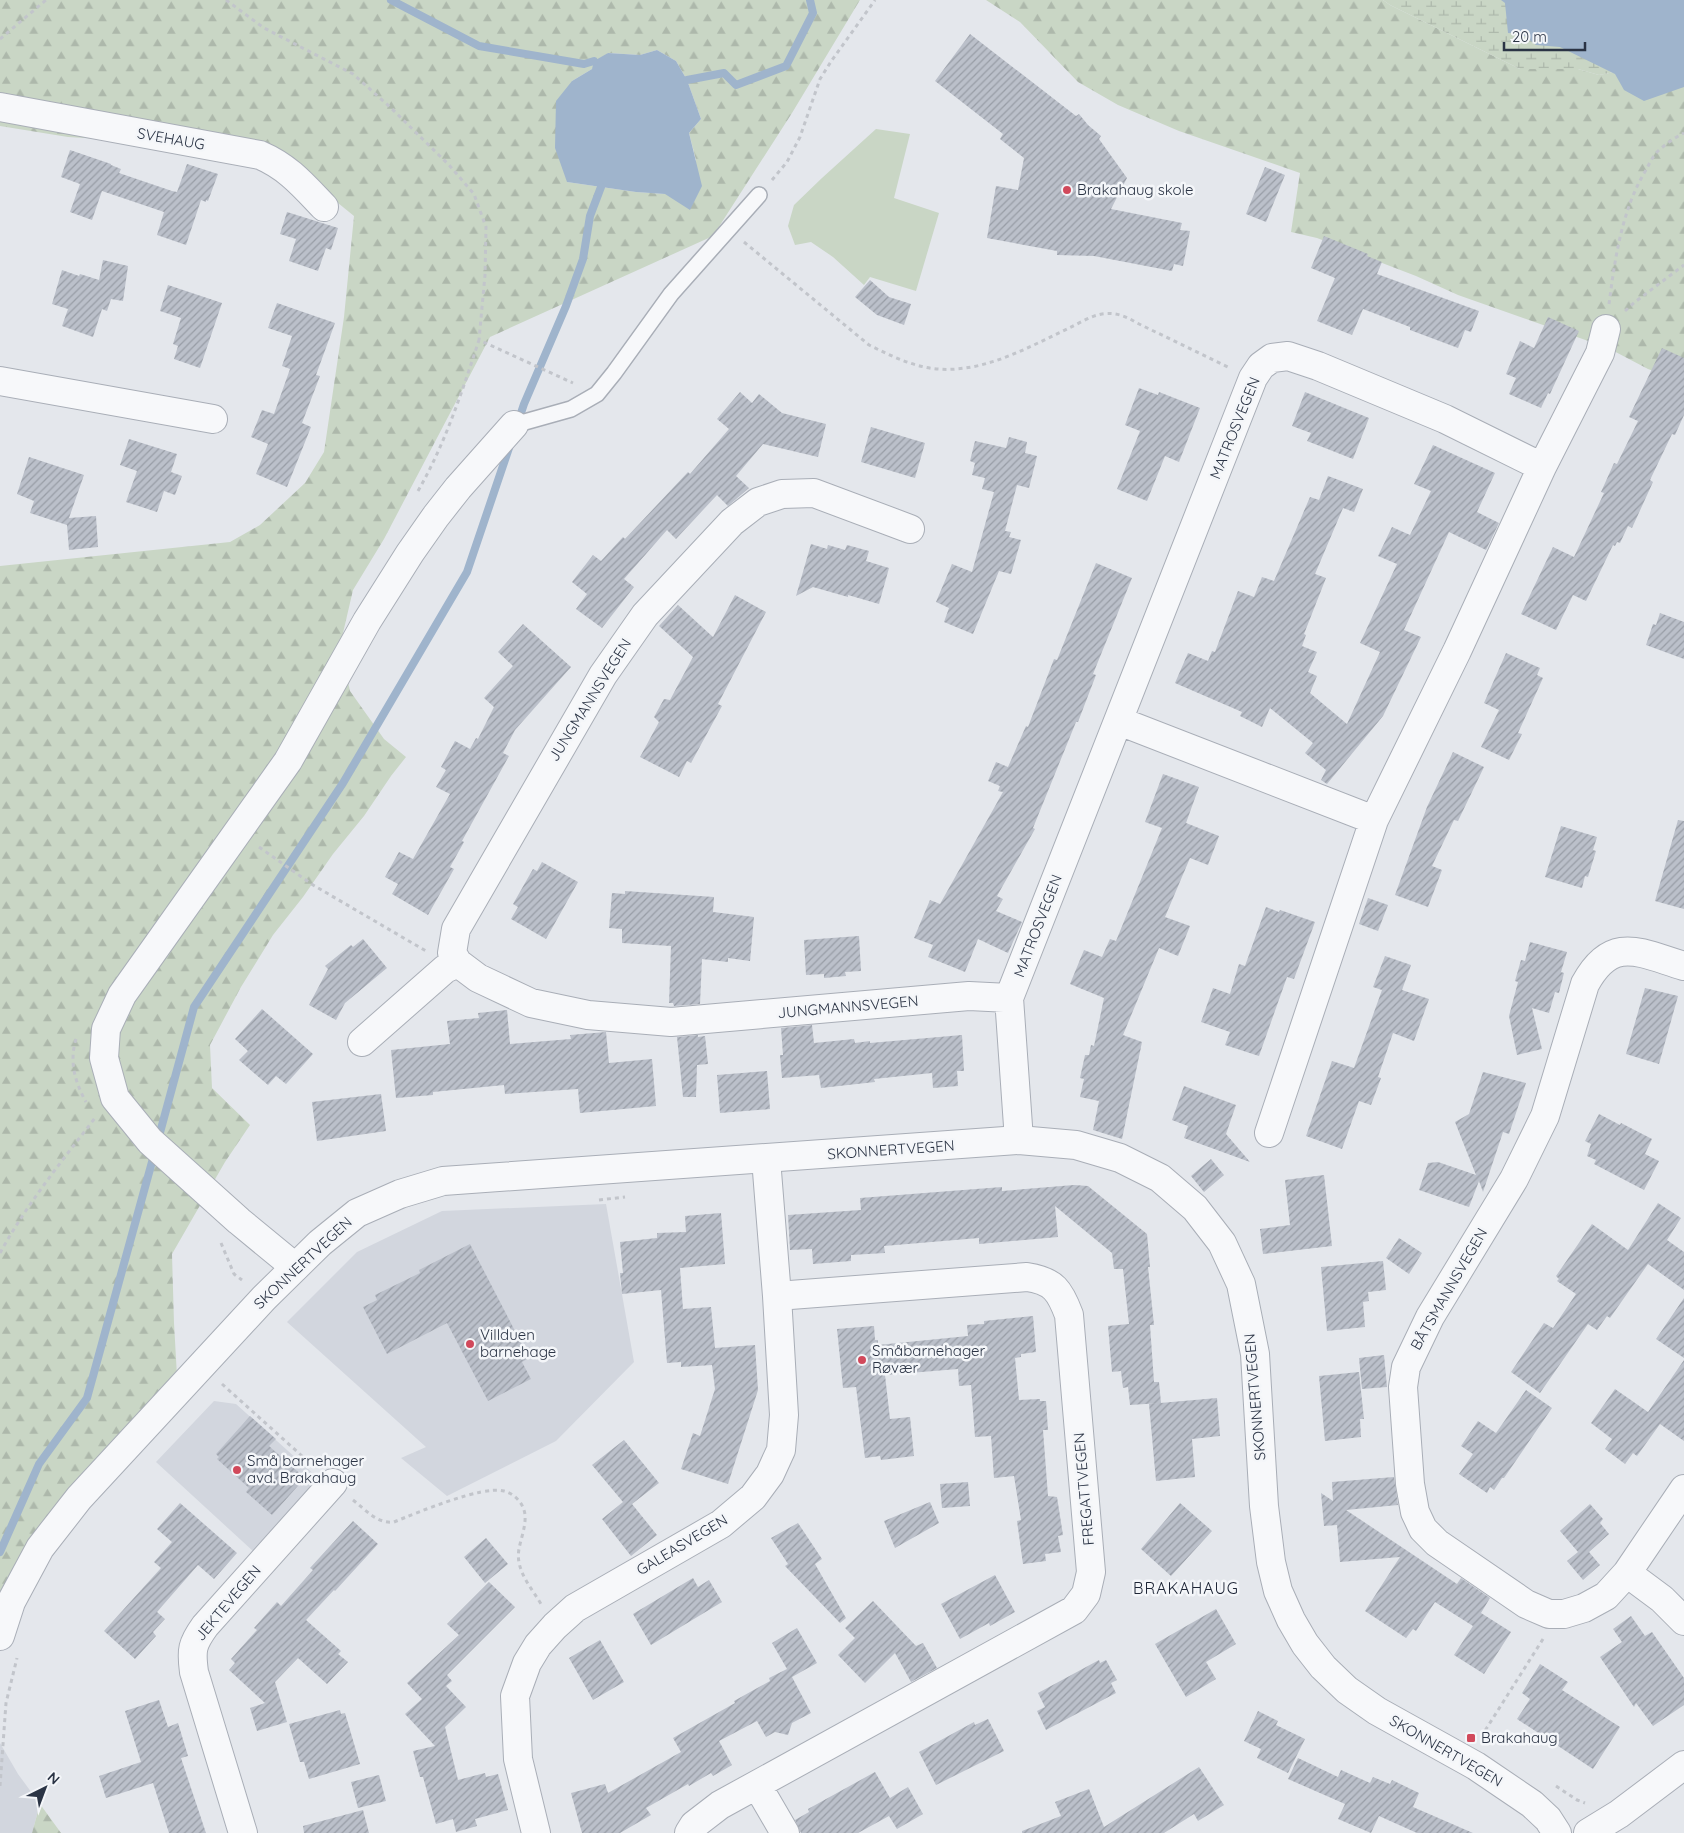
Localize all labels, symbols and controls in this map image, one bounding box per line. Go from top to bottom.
scale bar [1504,20,1585,52]
text: 20 m [1512,27,1547,46]
street label: SVEHAUG [136,123,206,154]
place label: Brakahaug skole [1077,180,1193,199]
marker: Brakahaug skole [1061,184,1073,196]
street label: MATROSVEGEN [1205,374,1264,482]
street label: JUNGMANNSVEGEN [544,635,635,765]
street label: MATROSVEGEN [1009,872,1066,980]
street label: JUNGMANNSVEGEN [777,991,919,1022]
street label: SKONNERTVEGEN [827,1136,955,1163]
street label: SKONNERTVEGEN [250,1212,356,1313]
street label: BÅTSMANNSVEGEN [1406,1224,1491,1353]
place label: Villduen barnehage [480,1325,556,1361]
street label: SKONNERTVEGEN [1239,1333,1270,1461]
marker: Villduen barnehage [464,1338,476,1350]
place label: Småbarnehager Røvær [872,1341,985,1377]
marker: Småbarnehager Røvær [856,1354,868,1366]
street label: FREGATTVEGEN [1069,1432,1098,1546]
place label: Små barnehager avd. Brakahaug [247,1451,365,1487]
marker: Små barnehager avd. Brakahaug [231,1464,243,1476]
street label: GALEASVEGEN [633,1510,731,1579]
street label: JEKTEVEGEN [190,1561,265,1644]
district label: BRAKAHAUG [1133,1578,1239,1598]
street label: SKONNERTVEGEN [1386,1710,1506,1791]
place label: Brakahaug [1481,1728,1558,1747]
marker: Brakahaug [1465,1732,1477,1744]
north arrow [20,1763,70,1813]
text: N [44,1768,64,1788]

